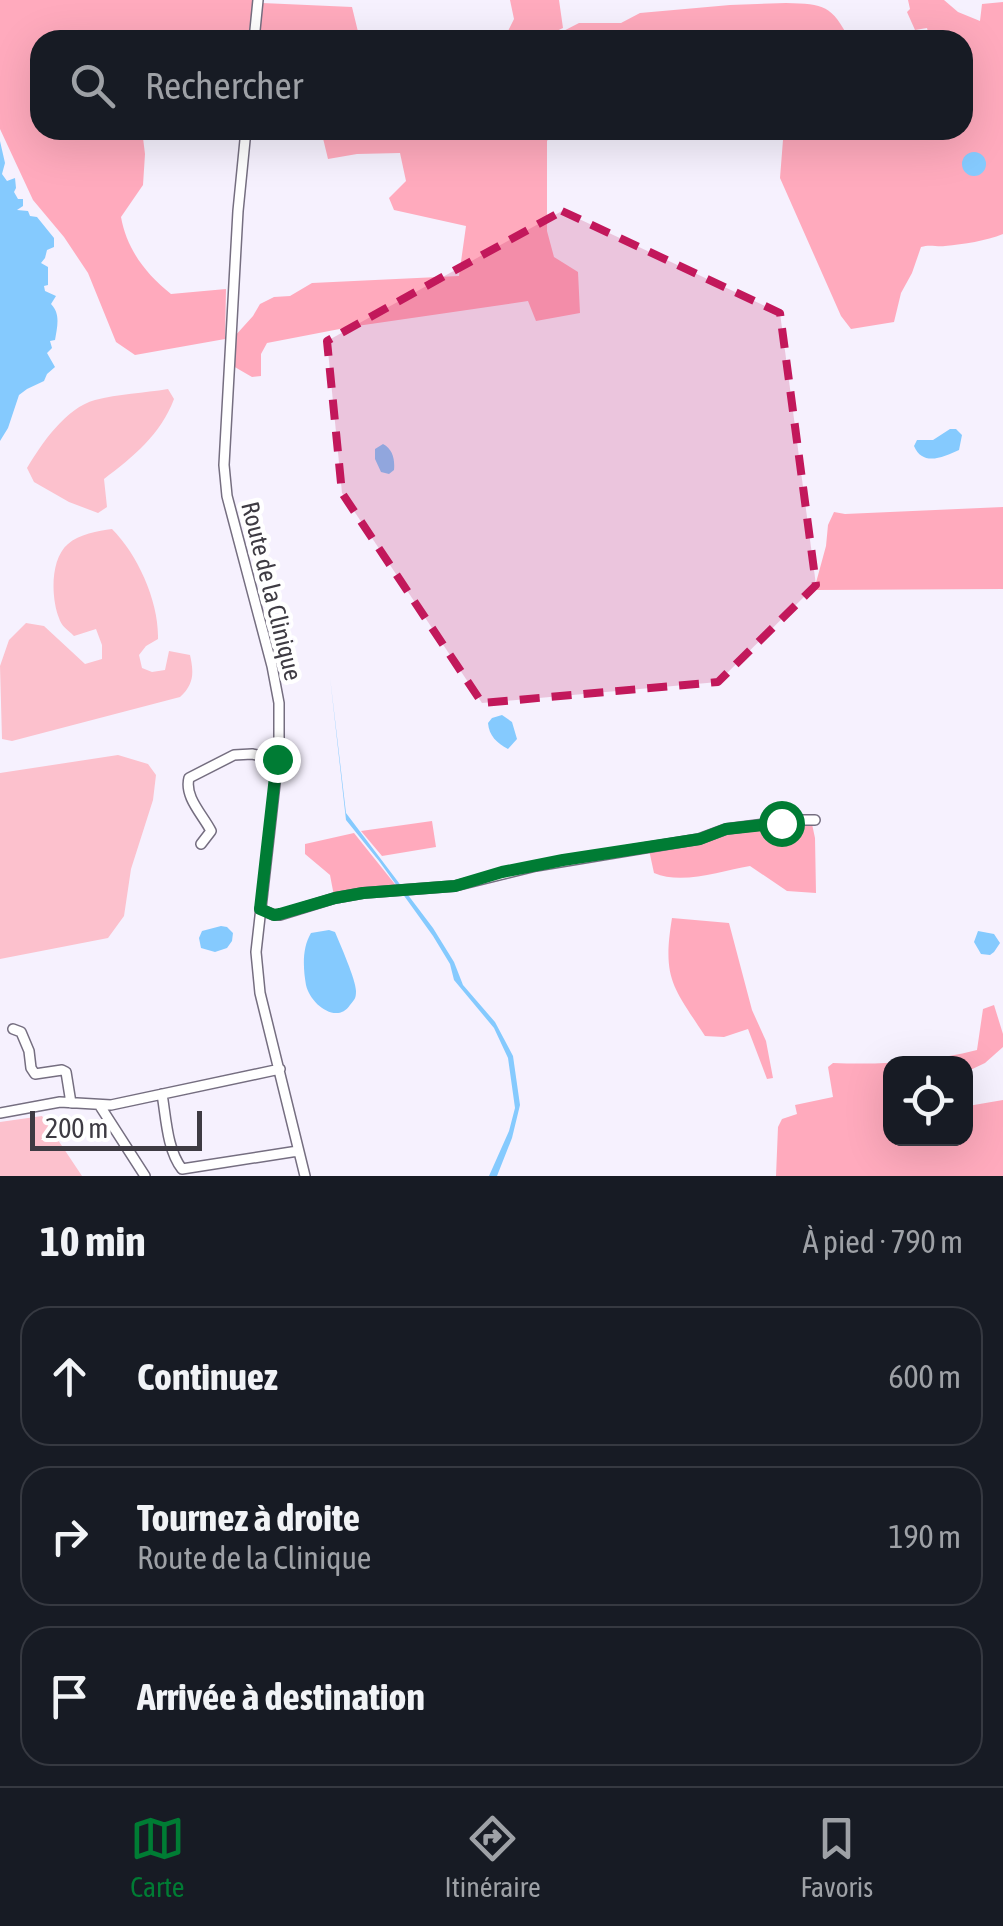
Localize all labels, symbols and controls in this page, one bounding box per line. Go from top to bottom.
search box [30,30,973,140]
icon: search [65,58,120,113]
text: Rechercher [145,64,303,107]
street label: Route de la Clinique [236,499,308,683]
route end [255,737,301,783]
route start [759,801,805,847]
map controls [883,1056,973,1146]
button: locate [883,1056,973,1146]
scale bar [30,1106,202,1150]
text: 200 m [45,1112,108,1144]
text: 10 min [40,1217,146,1265]
text: À pied · 790 m [803,1223,963,1260]
icon: ahead [42,1349,97,1404]
text: Continuez [137,1355,278,1398]
text: 600 m [888,1358,961,1395]
text: Tournez à droite [137,1496,360,1539]
icon: right [42,1509,97,1564]
text: 190 m [888,1518,961,1555]
text: Route de la Clinique [137,1539,371,1576]
icon: arrive [42,1669,97,1724]
text: Arrivée à destination [137,1675,425,1718]
tab: Carte [130,1811,185,1903]
tab: Itinéraire [445,1811,541,1903]
tab: Favoris [800,1811,873,1903]

